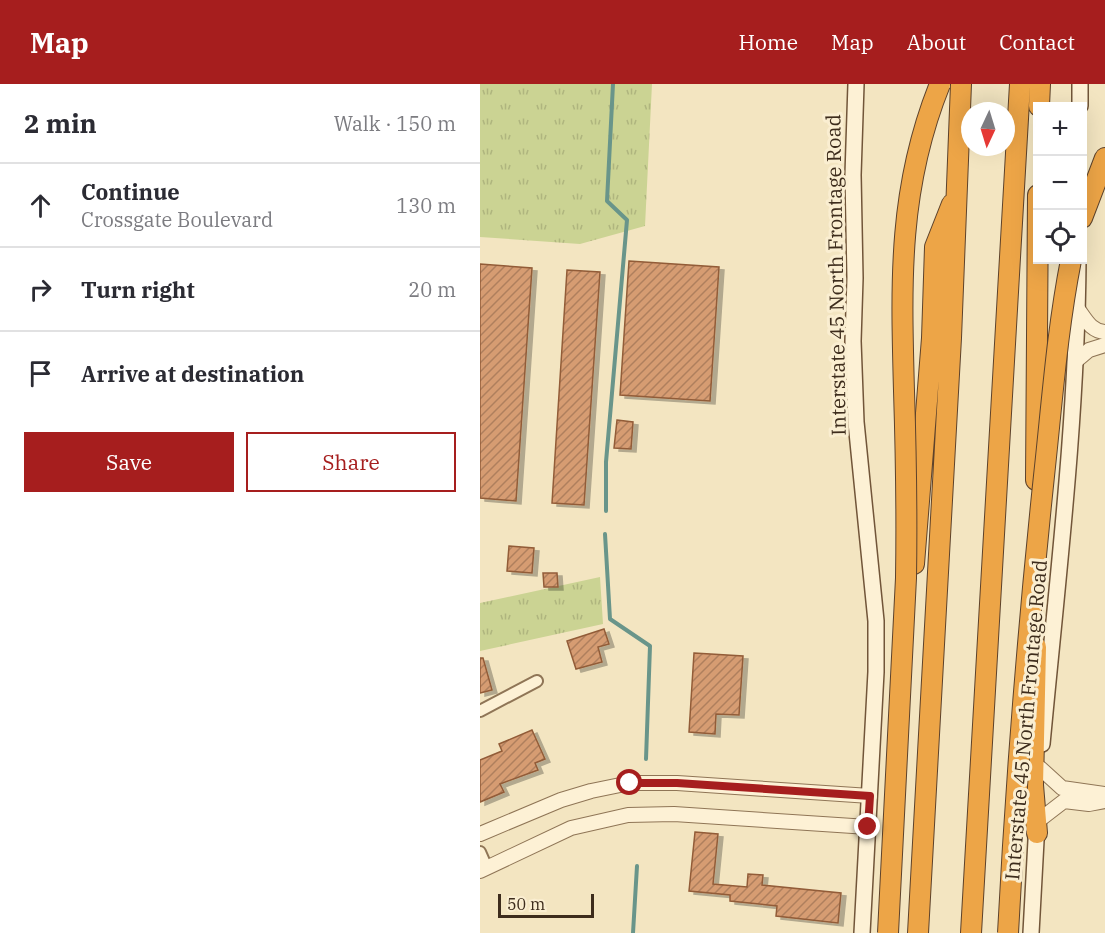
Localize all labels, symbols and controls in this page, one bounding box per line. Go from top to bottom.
text: Map [30,24,89,61]
text: Home [738,28,798,56]
text: Map [831,28,874,56]
text: About [907,28,966,56]
text: Contact [999,28,1075,56]
north arrow [961,102,1015,156]
map controls [1033,102,1087,264]
button: + [1033,102,1087,156]
text: 2 min [24,106,97,140]
text: Walk · 150 m [334,110,456,137]
street label: Interstate 45 North Frontage Road [819,114,852,436]
button: − [1033,156,1087,210]
text: Continue [81,177,180,206]
icon: ahead [24,189,57,222]
text: 130 m [396,192,456,219]
text: Crossgate Boulevard [81,206,273,233]
button: locate [1033,210,1087,264]
icon: right [24,273,57,306]
text: Turn right [81,275,195,304]
text: 20 m [408,276,456,303]
icon: arrive [24,357,57,390]
text: Arrive at destination [81,359,304,388]
button: Save [24,432,234,492]
button: Share [246,432,456,492]
street label: Interstate 45 North Frontage Road [998,559,1053,881]
route start [616,769,642,795]
route end [854,813,880,839]
scale bar [498,891,594,918]
text: 50 m [507,894,545,914]

